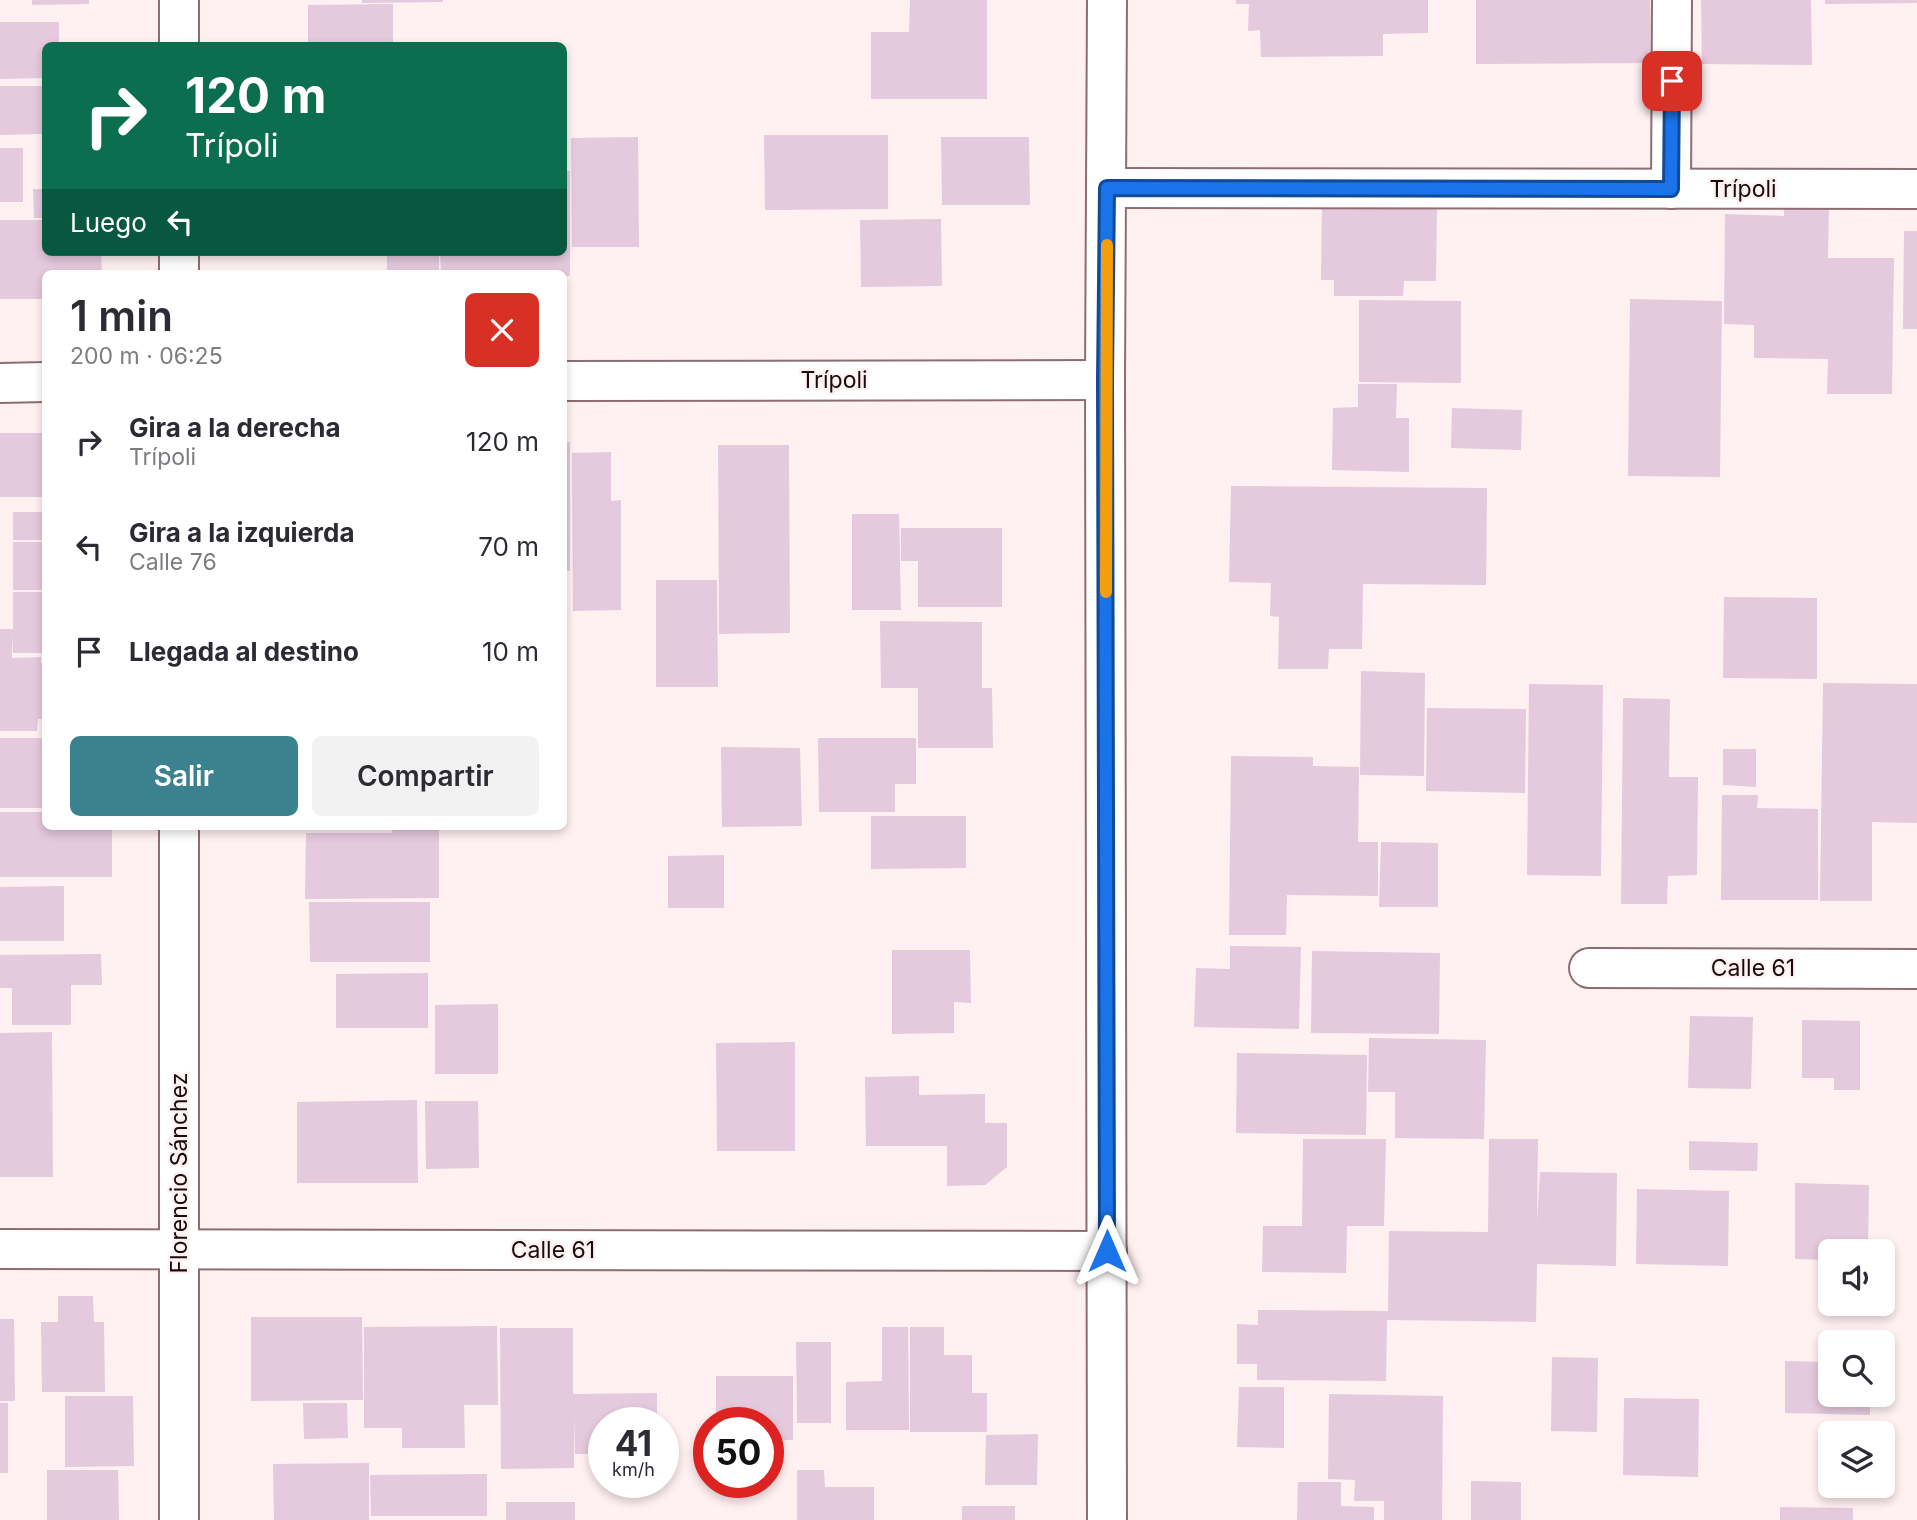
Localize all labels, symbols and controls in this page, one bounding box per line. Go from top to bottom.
pin [1642,51,1702,111]
icon: arrive [1653,62,1691,100]
text: 120 m [185,66,326,125]
icon: right [70,70,161,161]
text: Trípoli [185,126,278,165]
street label: Trípoli [1709,175,1777,203]
icon: left [161,203,199,241]
text: Luego [70,207,147,238]
text: 1 min [70,290,173,341]
button: close [465,293,539,367]
text: 200 m · 06:25 [70,342,223,370]
street label: Trípoli [800,366,868,394]
text: Gira a la derecha [129,412,341,443]
icon: right [70,423,108,461]
text: 120 m [466,426,539,457]
text: Trípoli [129,443,196,471]
text: Gira a la izquierda [129,517,355,548]
icon: left [70,528,108,566]
text: 70 m [478,531,539,562]
text: Calle 76 [129,548,217,576]
icon: arrive [70,633,108,671]
text: Llegada al destino [129,636,359,667]
text: 10 m [482,636,539,667]
button: Salir [70,736,298,816]
button: Compartir [312,736,539,816]
street label: Calle 61 [1711,954,1795,982]
street label: Florencio Sánchez [165,1073,193,1273]
position arrow [1070,1214,1144,1288]
street label: Calle 61 [511,1236,595,1264]
map controls [1818,1239,1895,1498]
button: sound [1818,1239,1895,1316]
button: search [1818,1330,1895,1407]
speed limit sign: 50 [693,1407,784,1498]
button: layers [1818,1421,1895,1498]
text: 41 [615,1422,652,1464]
text: km/h [612,1459,655,1480]

